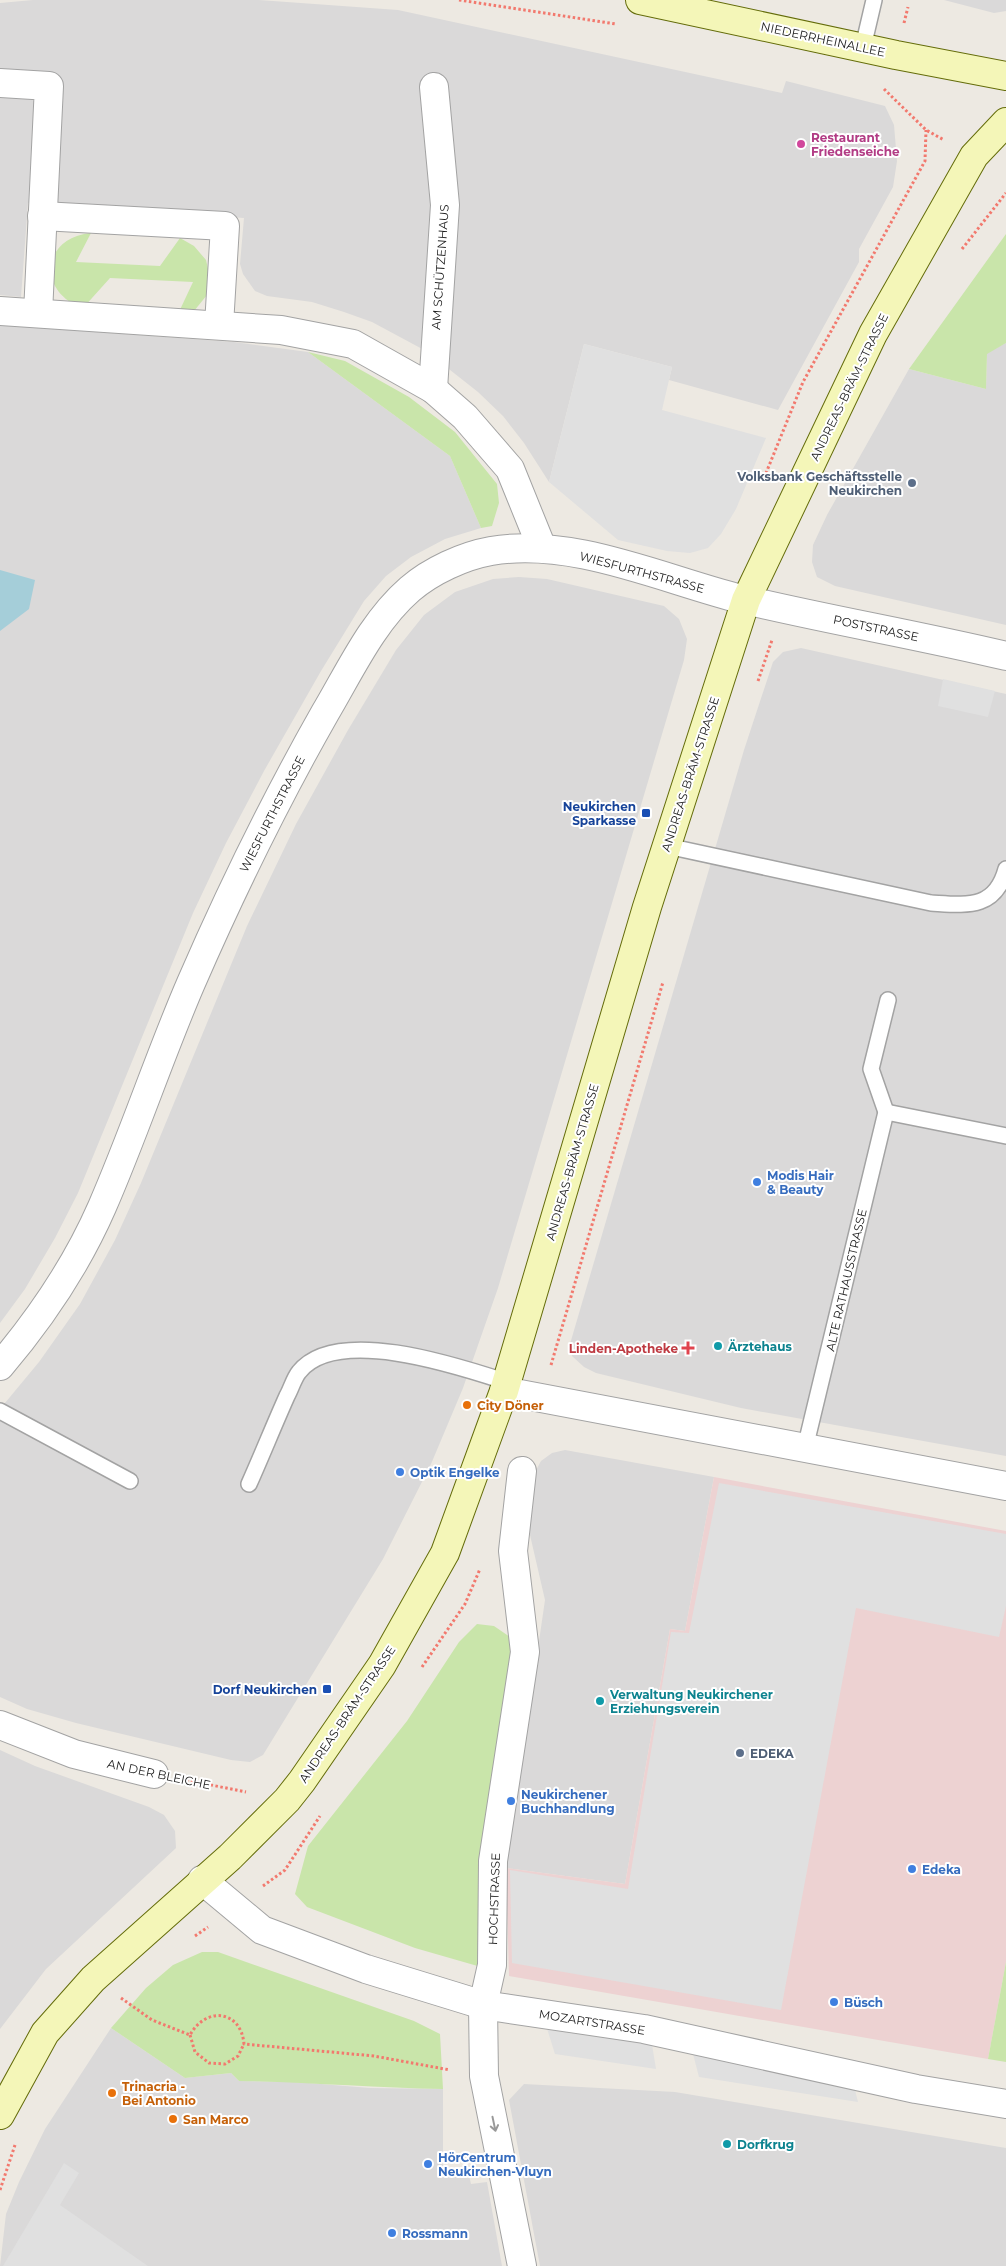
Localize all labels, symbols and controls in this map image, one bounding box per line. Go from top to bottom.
street label: NIEDERRHEINALLEE [759,18,887,60]
place label: Restaurant Friedenseiche [811,130,900,159]
marker: Restaurant Friedenseiche [795,138,807,150]
street label: AM SCHÜTZENHAUS [428,204,452,330]
street label: ANDREAS-BRÄM-STRASSE [807,311,891,463]
place label: Volksbank Geschäftsstelle Neukirchen [736,469,902,498]
marker: Volksbank Geschäftsstelle Neukirchen [906,477,918,489]
street label: WIESFURTHSTRASSE [578,548,706,596]
street label: POSTSTRASSE [832,612,920,644]
street label: ANDREAS-BRÄM-STRASSE [658,695,722,853]
street label: WIESFURTHSTRASSE [236,753,308,875]
place label: Neukirchen Sparkasse [563,799,636,828]
marker: Neukirchen Sparkasse [640,807,652,819]
street label: ANDREAS-BRÄM-STRASSE [542,1082,602,1242]
place label: Modis Hair & Beauty [767,1168,834,1197]
marker: Modis Hair & Beauty [751,1176,763,1188]
street label: ALTE RATHAUSSTRASSE [822,1207,870,1353]
place label: Ärztehaus [727,1339,792,1354]
marker: Ärztehaus [712,1340,724,1352]
place label: Linden-Apotheke [569,1341,678,1356]
marker: Linden-Apotheke [682,1342,694,1354]
place label: City Döner [477,1398,544,1413]
marker: City Döner [461,1399,473,1411]
place label: Optik Engelke [410,1465,500,1480]
marker: Optik Engelke [394,1466,406,1478]
street label: ANDREAS-BRÄM-STRASSE [295,1643,399,1785]
place label: Dorf Neukirchen [213,1682,317,1697]
marker: Dorf Neukirchen [321,1683,333,1695]
place label: Verwaltung Neukirchener Erziehungsverein [609,1687,773,1716]
marker: Verwaltung Neukirchener Erziehungsverein [594,1695,606,1707]
place label: EDEKA [750,1746,795,1761]
marker: EDEKA [734,1747,746,1759]
street label: AN DER BLEICHE [106,1756,212,1792]
place label: Neukirchener Buchhandlung [521,1787,615,1816]
marker: Neukirchener Buchhandlung [505,1795,517,1807]
street label: HOCHSTRASSE [485,1853,503,1945]
place label: Edeka [922,1862,961,1877]
marker: Edeka [906,1863,918,1875]
place label: Büsch [844,1995,883,2010]
marker: Büsch [828,1996,840,2008]
street label: MOZARTSTRASSE [538,2006,646,2038]
place label: Trinacria - Bei Antonio [122,2079,196,2108]
marker: Trinacria - Bei Antonio [106,2087,118,2099]
place label: San Marco [183,2112,249,2127]
marker: San Marco [167,2113,179,2125]
one-way arrow [490,2116,500,2132]
place label: Dorfkrug [737,2137,794,2152]
marker: Dorfkrug [721,2138,733,2150]
place label: HörCentrum Neukirchen-Vluyn [438,2150,552,2179]
marker: HörCentrum Neukirchen-Vluyn [422,2158,434,2170]
place label: Rossmann [402,2226,468,2241]
marker: Rossmann [386,2227,398,2239]

